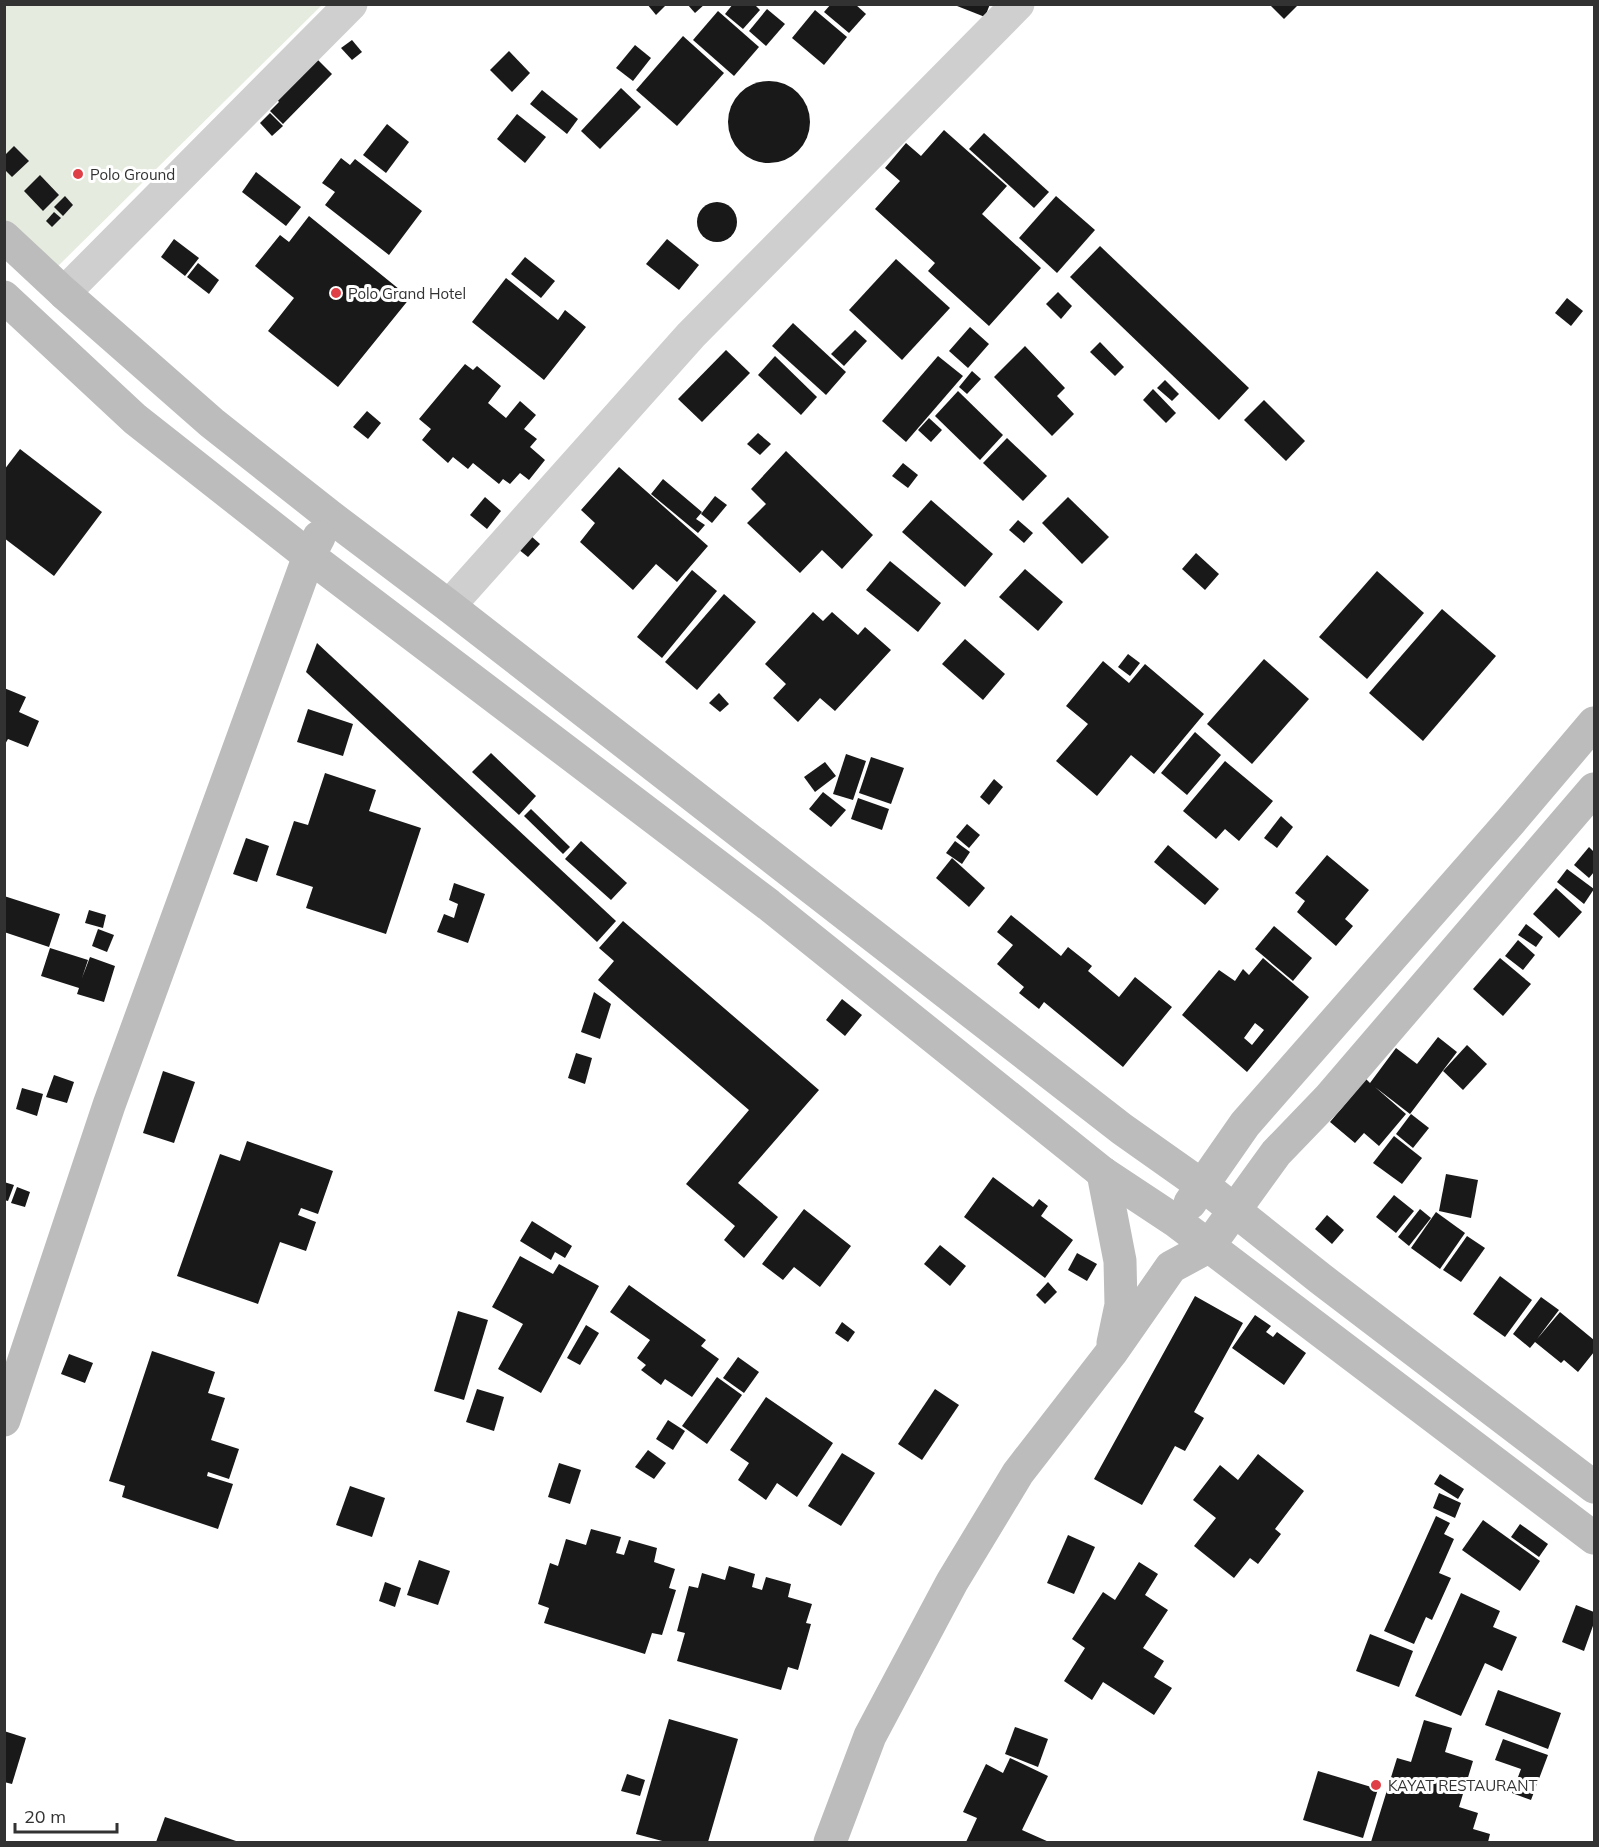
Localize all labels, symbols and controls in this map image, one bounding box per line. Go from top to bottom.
place label: Polo Ground [90,165,175,184]
marker: Polo Ground [71,167,85,181]
place label: Polo Grand Hotel [348,284,466,303]
marker: Polo Grand Hotel [329,286,343,300]
place label: KAYAT RESTAURANT [1388,1776,1538,1795]
marker: KAYAT RESTAURANT [1369,1778,1383,1792]
scale bar [15,1796,117,1834]
text: 20 m [24,1805,66,1828]

